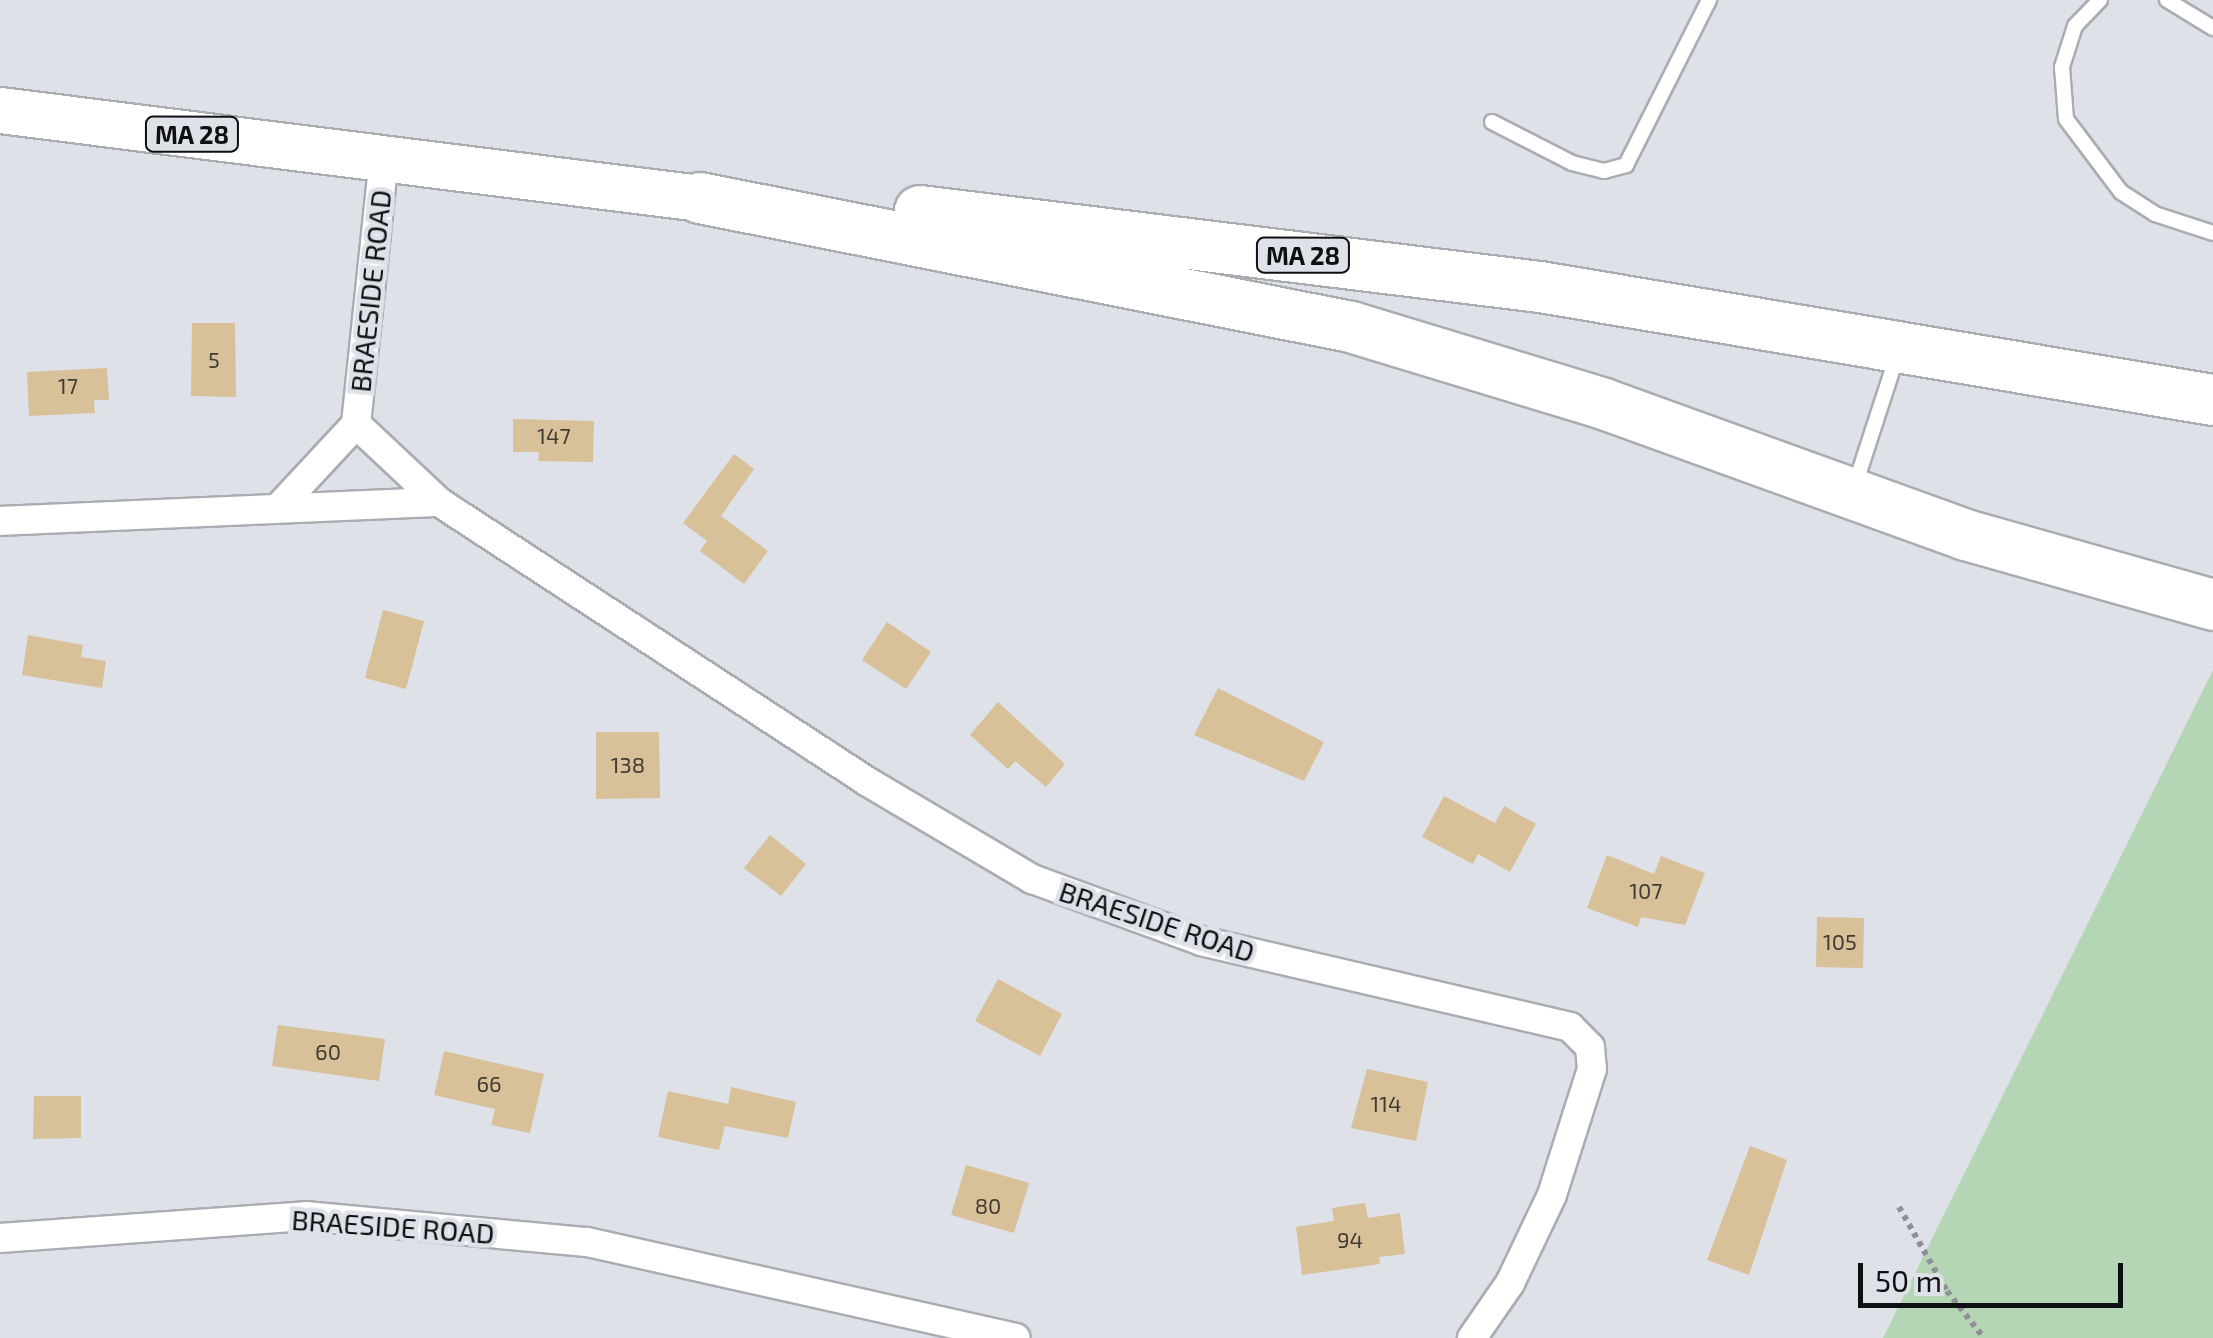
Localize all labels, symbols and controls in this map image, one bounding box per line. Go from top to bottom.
road number: MA 28 [144,114,240,154]
street label: BRAESIDE ROAD [343,188,397,394]
road number: MA 28 [1256,235,1350,275]
house number: 5 [208,347,220,373]
house number: 17 [58,373,78,399]
house number: 147 [537,423,571,449]
house number: 138 [611,752,645,778]
street label: BRAESIDE ROAD [1055,874,1259,968]
house number: 107 [1629,878,1663,904]
house number: 105 [1823,929,1857,955]
house number: 60 [315,1039,341,1065]
house number: 66 [476,1071,502,1097]
house number: 114 [1370,1091,1402,1117]
house number: 80 [975,1193,1001,1219]
street label: BRAESIDE ROAD [290,1202,496,1250]
house number: 94 [1337,1227,1363,1253]
scale bar [1863,1243,2128,1305]
text: 50 m [1875,1262,1942,1298]

